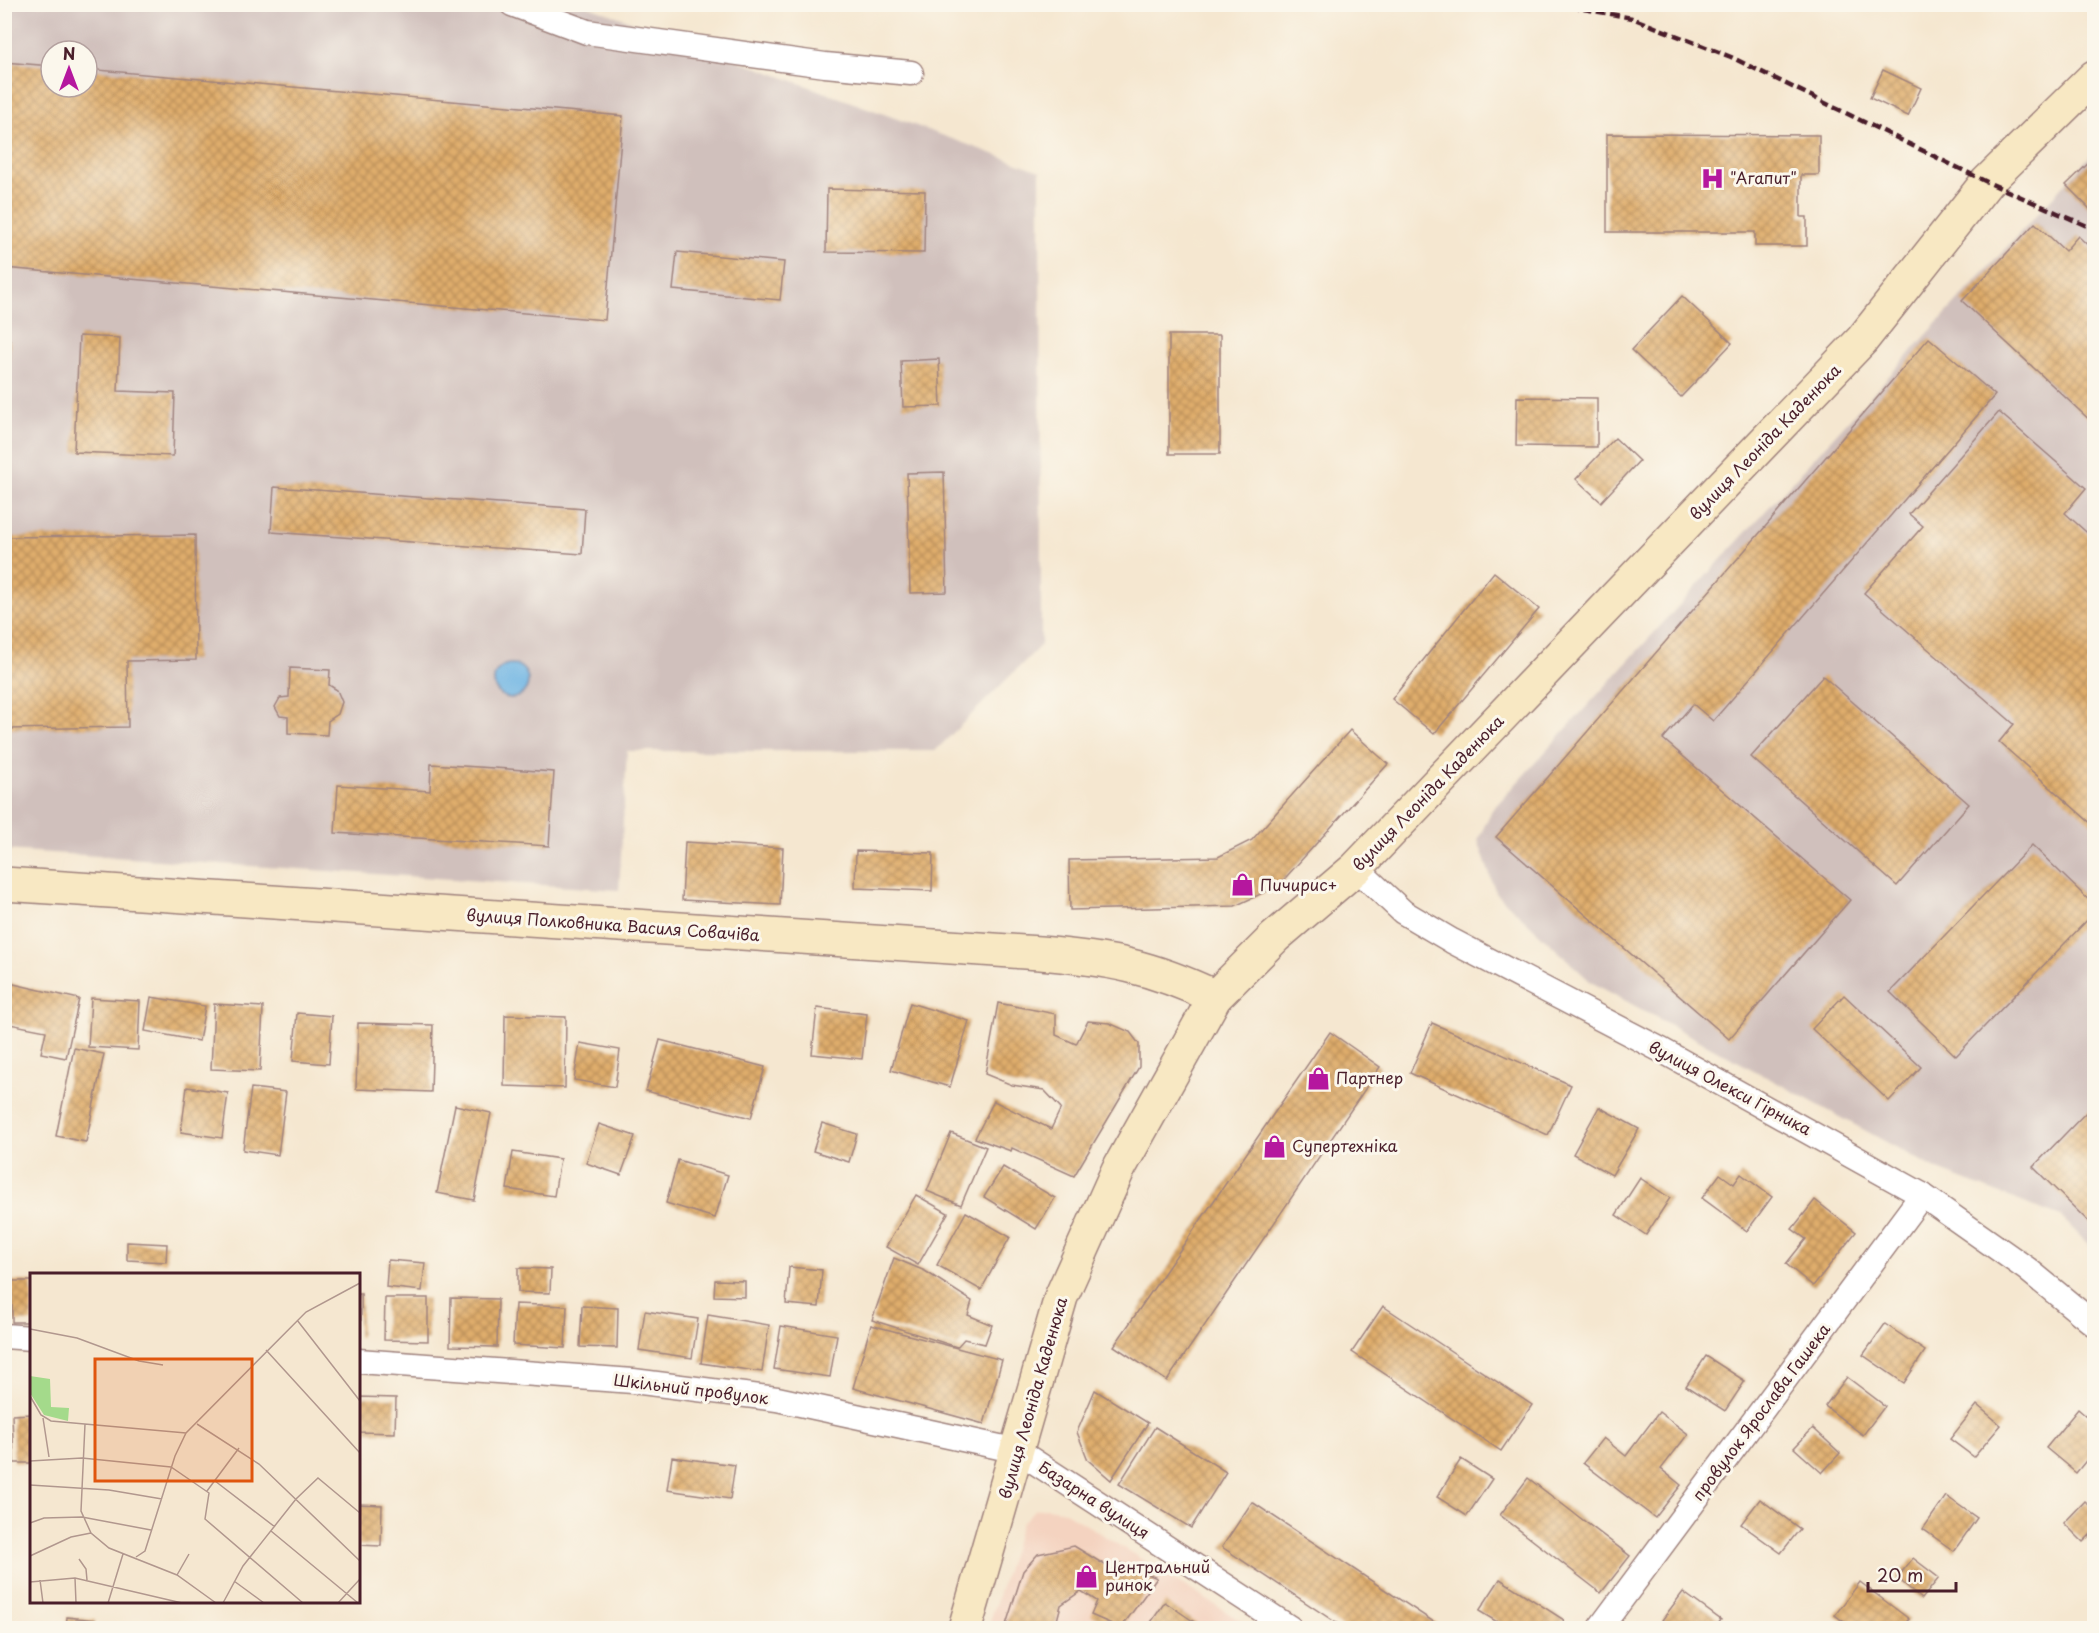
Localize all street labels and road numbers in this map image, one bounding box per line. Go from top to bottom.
street label: вулиця Леоніда Каденюка [1683,358,1845,525]
street label: вулиця Леоніда Каденюка [1346,709,1508,876]
street label: вулиця Полковника Василя Совачіва [466,902,761,946]
street label: вулиця Олекси Гірника [1645,1034,1816,1140]
street label: вулиця Леоніда Каденюка [992,1294,1072,1501]
street label: провулок Ярослава Гашека [1685,1318,1835,1505]
street label: Шкільний провулок [612,1367,770,1409]
street label: Базарна вулиця [1034,1454,1155,1544]

